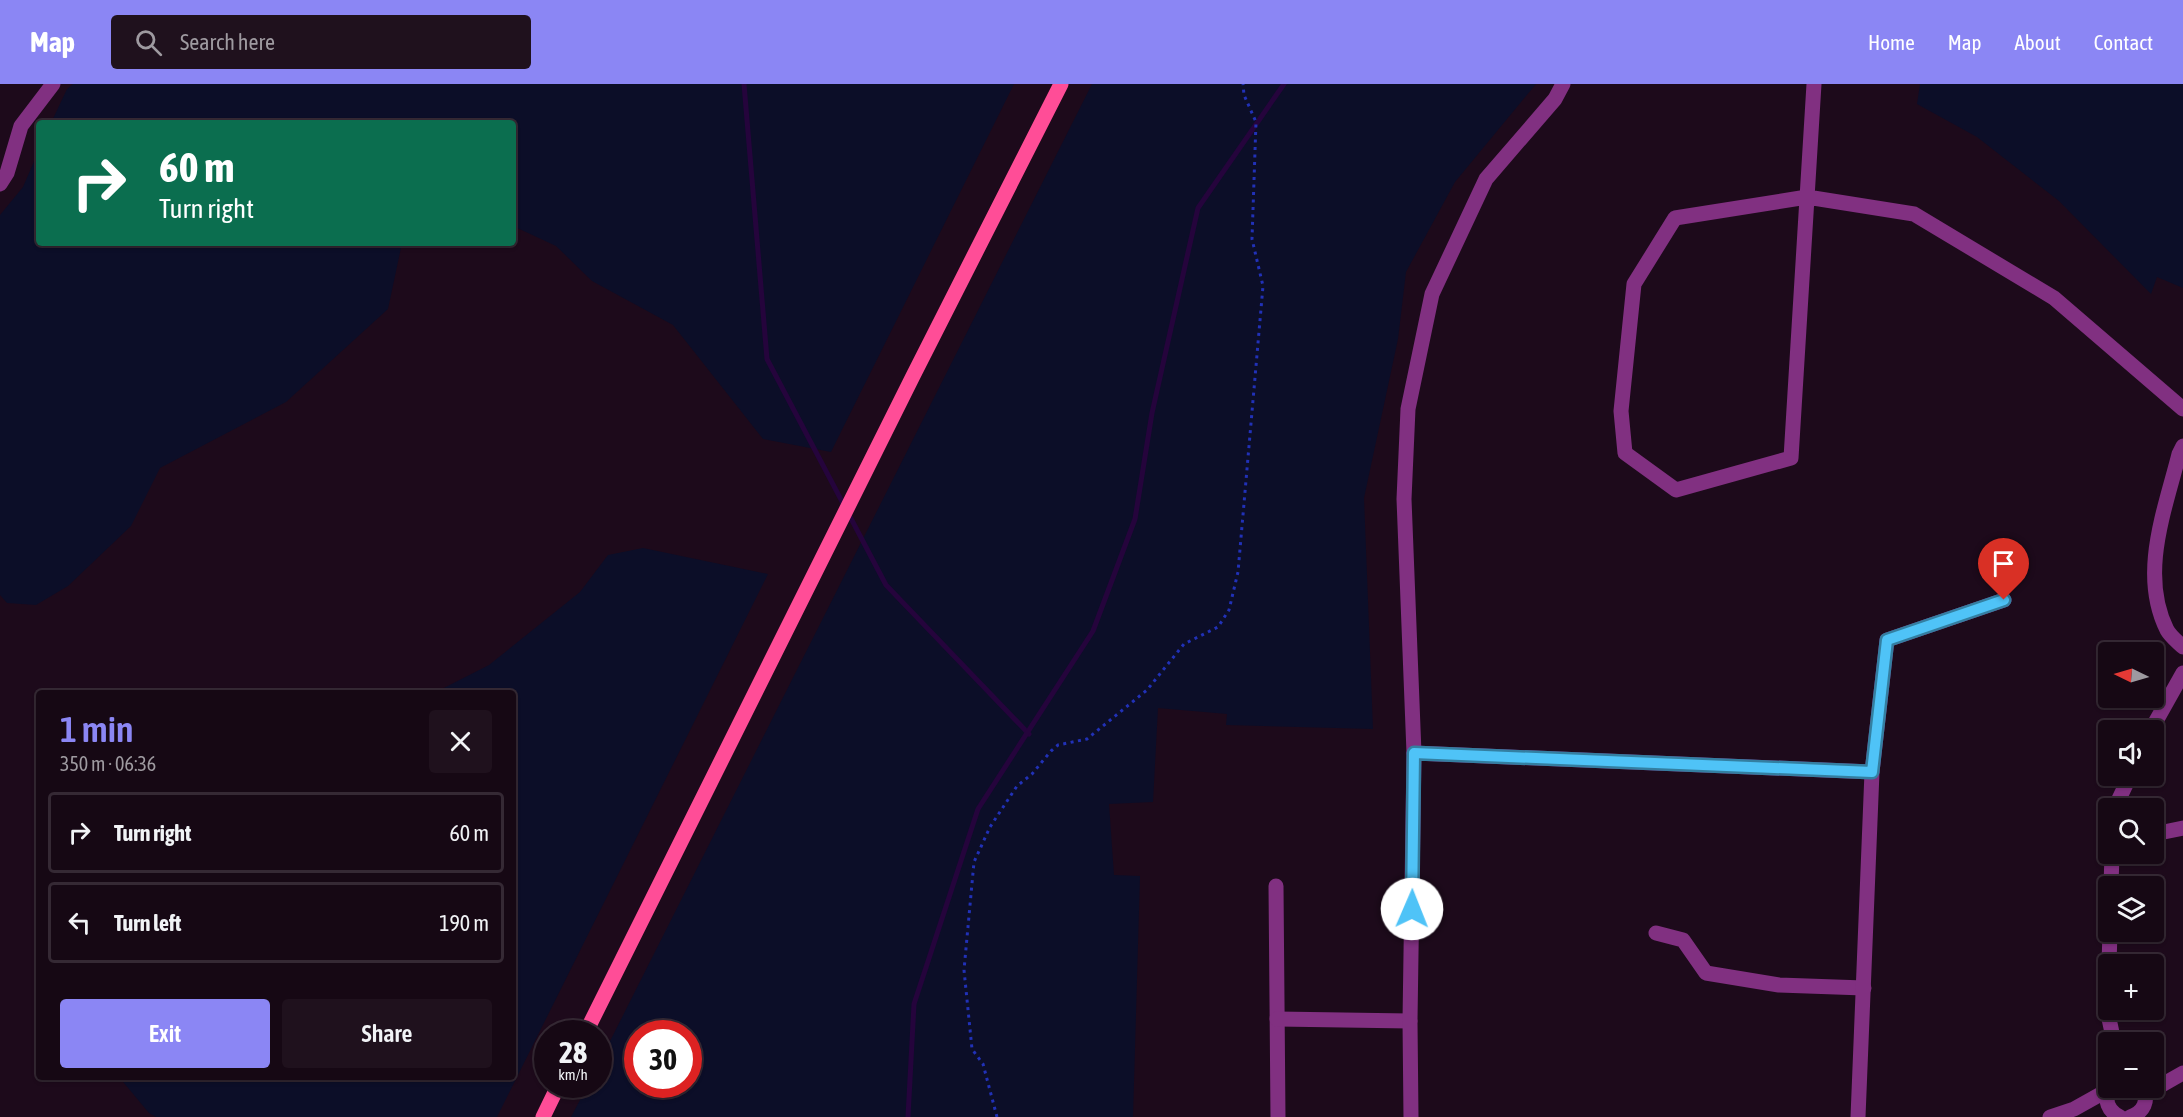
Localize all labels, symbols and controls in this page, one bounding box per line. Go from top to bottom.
search box [111,15,531,69]
text: Map [30,26,75,58]
icon: search [132,26,165,59]
text: Search here [180,29,275,55]
text: Home [1868,30,1915,54]
text: Map [1948,30,1982,54]
text: About [2015,30,2061,54]
text: Contact [2094,30,2153,54]
text: 60 m [159,143,234,191]
icon: right [60,144,138,222]
text: Turn right [159,193,254,224]
pin [1978,538,2029,600]
icon: arrive [1987,547,2020,580]
north arrow [2098,642,2164,708]
map controls [2098,642,2164,1098]
text: 1 min [60,708,134,750]
button: close [429,710,492,773]
button: sound [2098,720,2164,786]
text: 350 m · 06:36 [60,752,156,775]
button: search [2098,798,2164,864]
icon: right [63,816,96,849]
text: Turn right [114,820,191,846]
text: 60 m [449,820,489,846]
button: layers [2098,876,2164,942]
position arrow [1380,877,1444,941]
icon: left [63,906,96,939]
text: Turn left [114,910,181,936]
text: 190 m [439,910,489,936]
button: + [2098,954,2164,1020]
button: Exit [60,999,270,1068]
button: Share [282,999,492,1068]
speed limit sign: 30 [624,1020,702,1098]
button: − [2098,1032,2164,1098]
text: 28 [559,1035,587,1069]
text: km/h [558,1066,588,1083]

